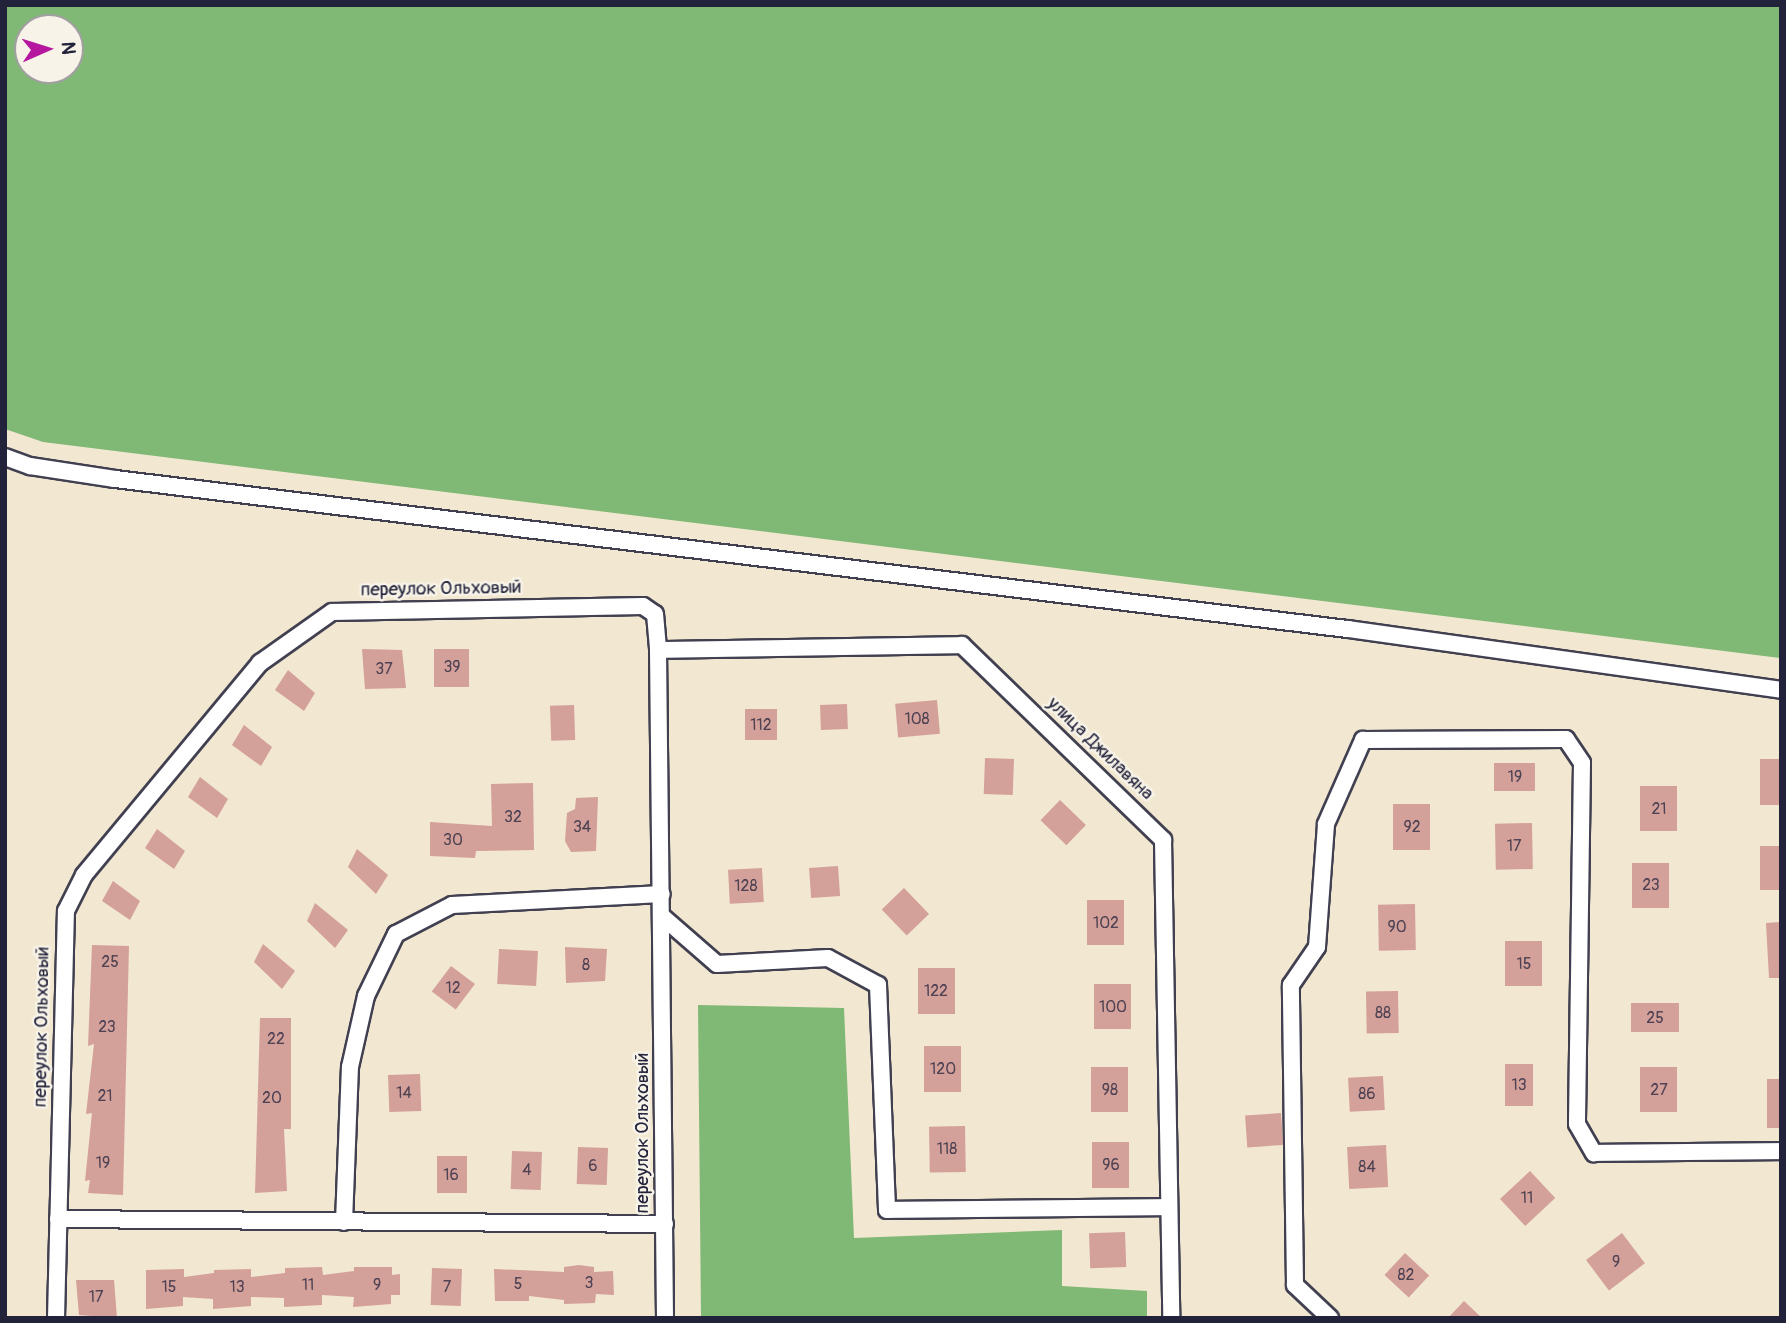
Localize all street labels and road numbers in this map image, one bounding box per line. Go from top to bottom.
street label: переулок Ольховый [360,576,522,602]
street label: улица Джилавяна [1042,693,1158,805]
street label: переулок Ольховый [29,946,55,1108]
street label: переулок Ольховый [632,1053,654,1213]

